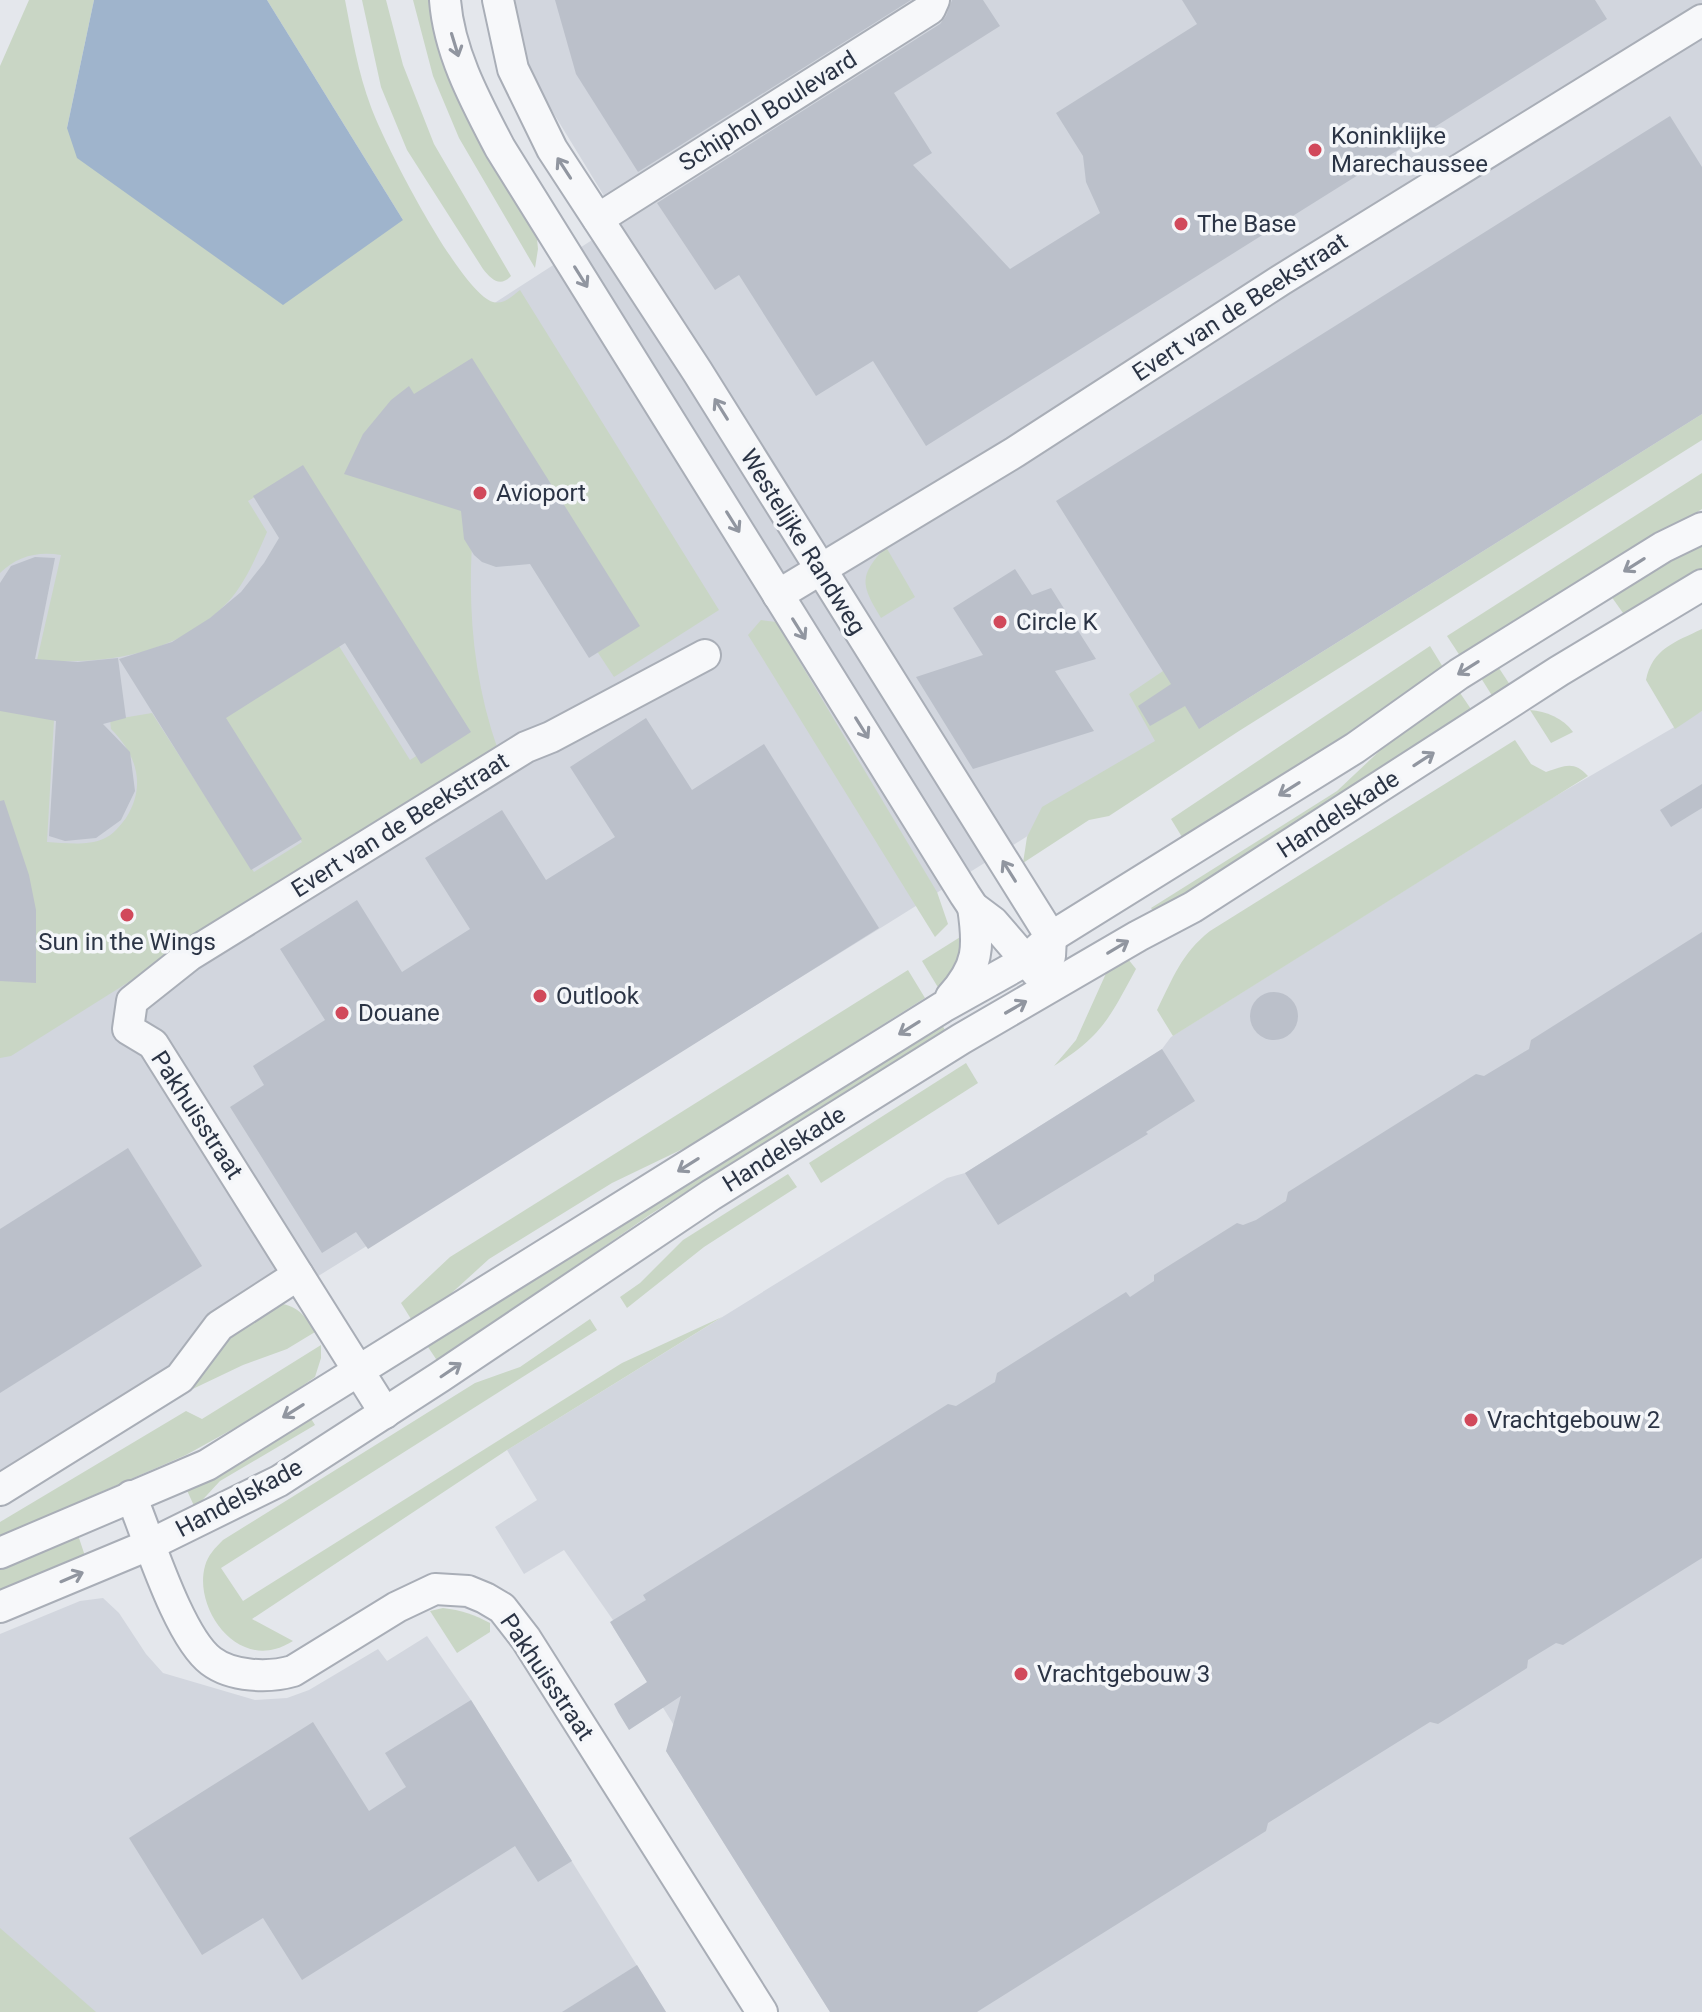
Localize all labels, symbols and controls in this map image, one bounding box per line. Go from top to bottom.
one-way arrow [448,32,463,58]
street label: Schiphol Boulevard [674,45,862,177]
place label: Koninklijke Marechaussee [1331,122,1488,178]
marker: Koninklijke Marechaussee [1306,141,1324,159]
one-way arrow [556,157,573,179]
place label: The Base [1197,210,1296,238]
marker: The Base [1172,215,1190,233]
street label: Evert van de Beekstraat [1127,227,1353,387]
one-way arrow [572,266,589,288]
one-way arrow [712,398,728,421]
street label: Westelijke Randweg [735,444,871,640]
place label: Avioport [496,479,586,507]
marker: Avioport [471,484,489,502]
one-way arrow [725,510,741,533]
one-way arrow [1623,557,1645,574]
place label: Circle K [1016,608,1098,636]
marker: Circle K [991,613,1009,631]
one-way arrow [791,617,807,640]
one-way arrow [1458,660,1480,677]
one-way arrow [854,716,870,739]
street label: Evert van de Beekstraat [286,747,514,903]
one-way arrow [1412,751,1434,767]
street label: Handelskade [1272,764,1404,864]
one-way arrow [1278,782,1301,798]
one-way arrow [1001,860,1017,883]
marker: Sun in the Wings [118,906,136,924]
place label: Sun in the Wings [38,928,216,956]
one-way arrow [1106,939,1129,955]
place label: Outlook [556,982,640,1010]
marker: Outlook [531,987,549,1005]
place label: Douane [358,999,440,1027]
one-way arrow [1004,999,1027,1015]
marker: Douane [333,1004,351,1022]
one-way arrow [898,1019,920,1036]
street label: Pakhuisstraat [145,1046,249,1184]
street label: Handelskade [717,1100,851,1198]
one-way arrow [677,1158,700,1174]
one-way arrow [439,1362,461,1378]
one-way arrow [282,1404,305,1420]
place label: Vrachtgebouw 2 [1487,1406,1660,1434]
marker: Vrachtgebouw 2 [1462,1411,1480,1429]
street label: Handelskade [171,1453,307,1543]
one-way arrow [59,1569,84,1583]
street label: Pakhuisstraat [494,1608,600,1746]
place label: Vrachtgebouw 3 [1037,1660,1210,1688]
marker: Vrachtgebouw 3 [1012,1665,1030,1683]

